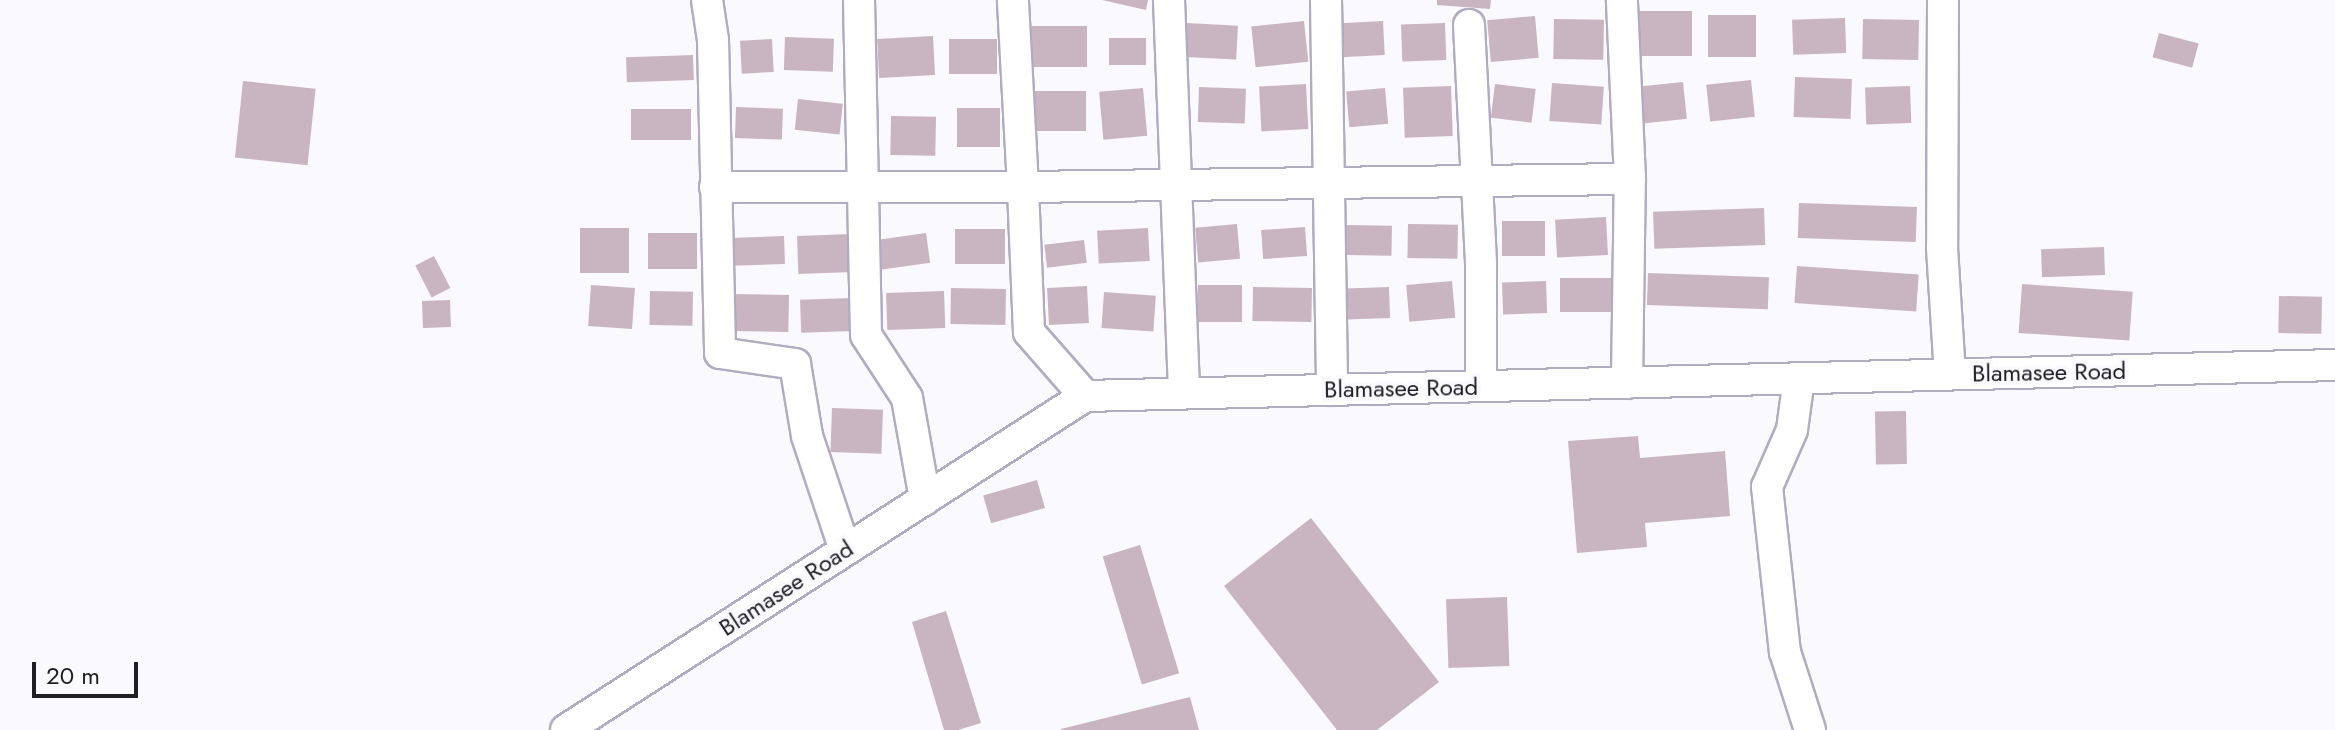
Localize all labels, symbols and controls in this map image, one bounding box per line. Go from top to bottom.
street label: Blamasee Road [1972,356,2126,388]
street label: Blamasee Road [1324,372,1478,404]
street label: Blamasee Road [714,534,858,642]
scale bar [36,646,142,696]
text: 20 m [46,658,100,693]

